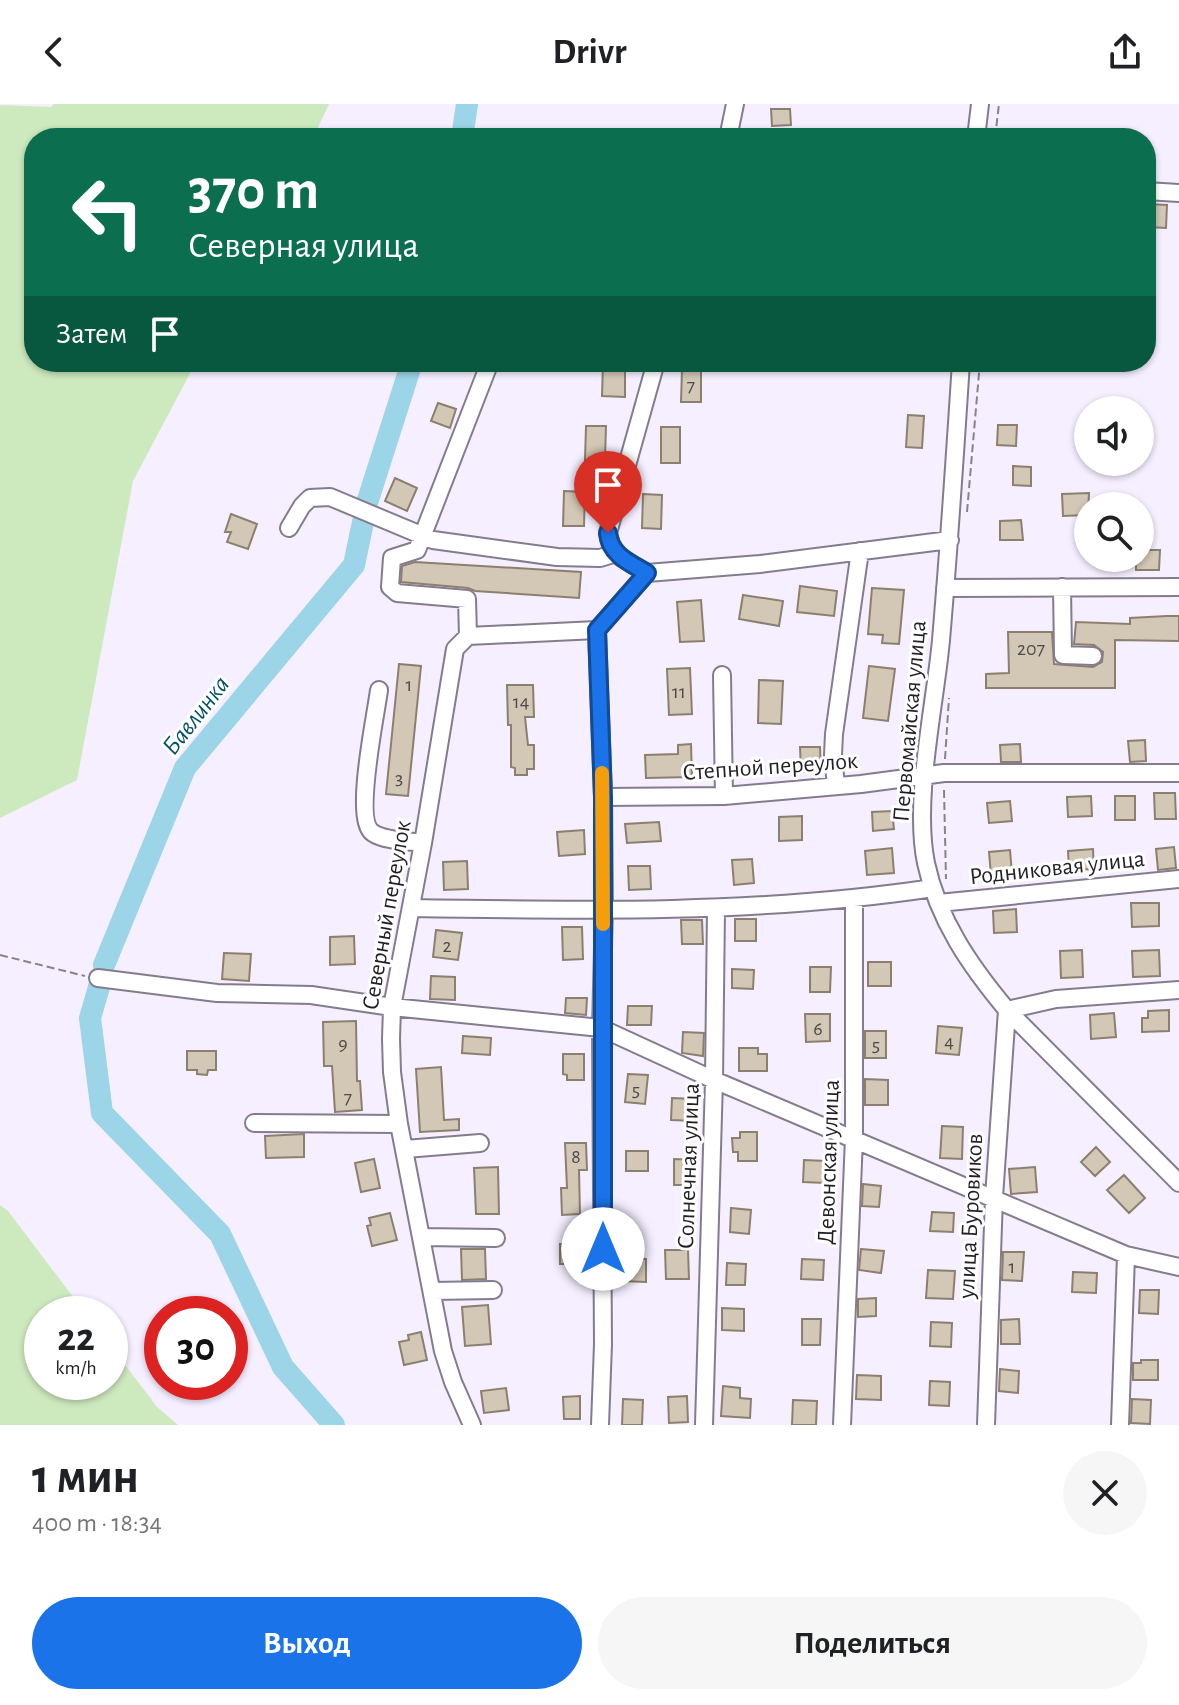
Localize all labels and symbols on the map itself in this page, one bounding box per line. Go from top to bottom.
house number: 7 [687,376,695,396]
pin [574,451,642,533]
street label: Первомайская улица [889,619,931,823]
house number: 207 [1017,639,1045,659]
water label: Бавлинка [157,671,234,760]
house number: 1 [406,675,412,695]
house number: 11 [672,682,686,702]
house number: 14 [513,692,529,712]
street label: Степной переулок [682,749,859,785]
house number: 3 [395,768,403,788]
street label: Северный переулок [358,819,415,1012]
street label: Родниковая улица [968,847,1146,889]
house number: 2 [442,936,452,956]
house number: 6 [813,1019,823,1039]
house number: 4 [944,1032,954,1052]
house number: 9 [338,1034,348,1054]
house number: 5 [872,1035,880,1055]
street label: Девонская улица [814,1079,844,1245]
house number: 5 [632,1080,640,1100]
street label: Солнечная улица [674,1083,704,1249]
house number: 7 [344,1088,352,1108]
street label: улица Буровиков [955,1133,987,1300]
house number: 8 [571,1147,581,1167]
position arrow [561,1207,645,1291]
house number: 1 [1009,1257,1015,1277]
speed limit sign: 30 [144,1296,248,1400]

